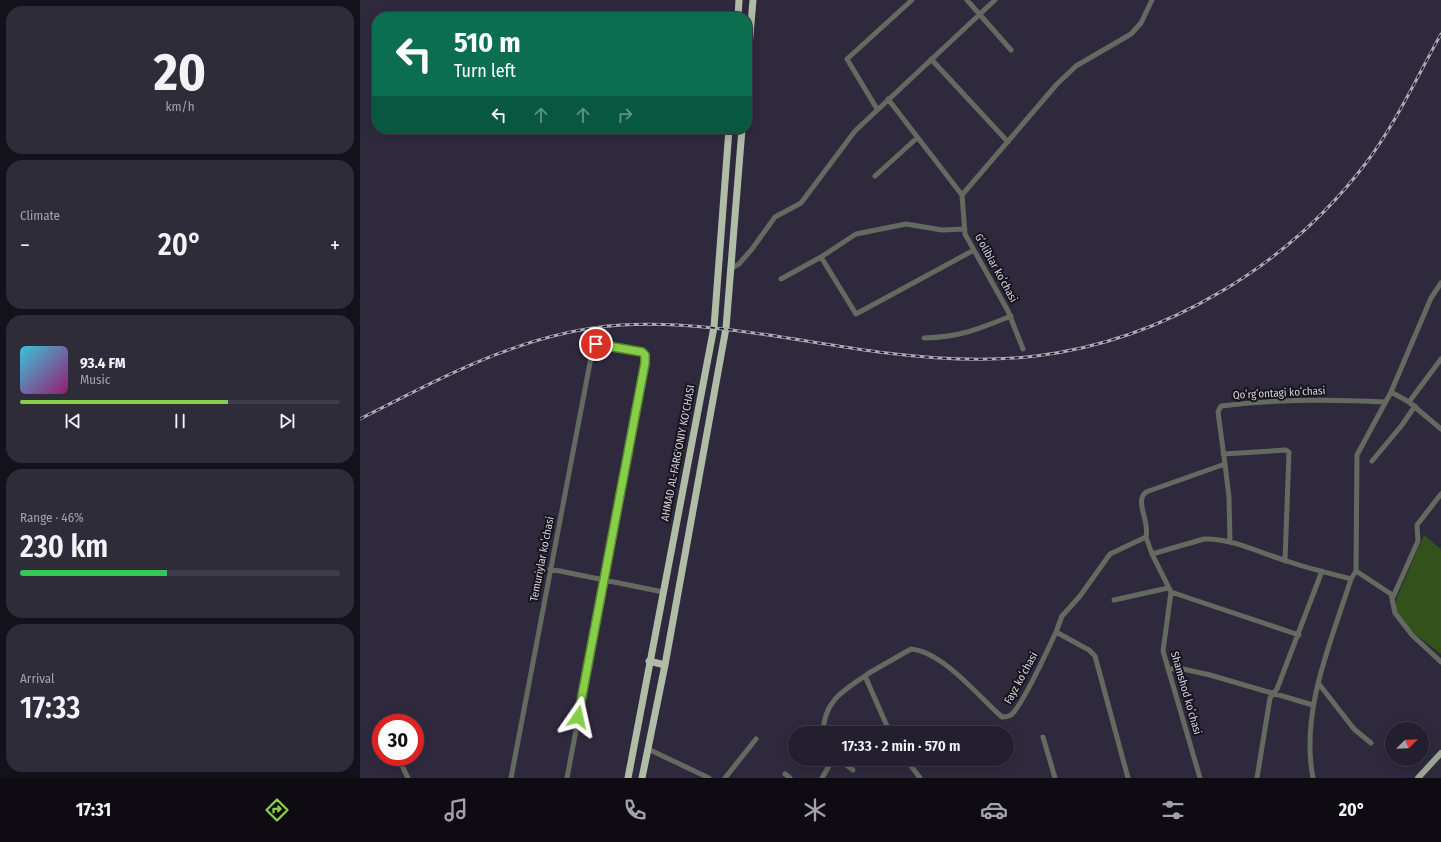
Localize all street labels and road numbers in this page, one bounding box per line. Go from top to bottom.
street label: Gʻoliblar koʻchasi [972,231,1020,305]
street label: AHMAD AL-FARG'ONIY KO'CHASI [658,384,698,522]
street label: Qoʻrgʻontagi koʻchasi [1232,384,1326,402]
street label: Temuriylar koʻchasi [527,515,557,603]
street label: Fayz koʻchasi [1001,650,1041,706]
street label: Shamshod koʻchasi [1168,650,1204,736]

